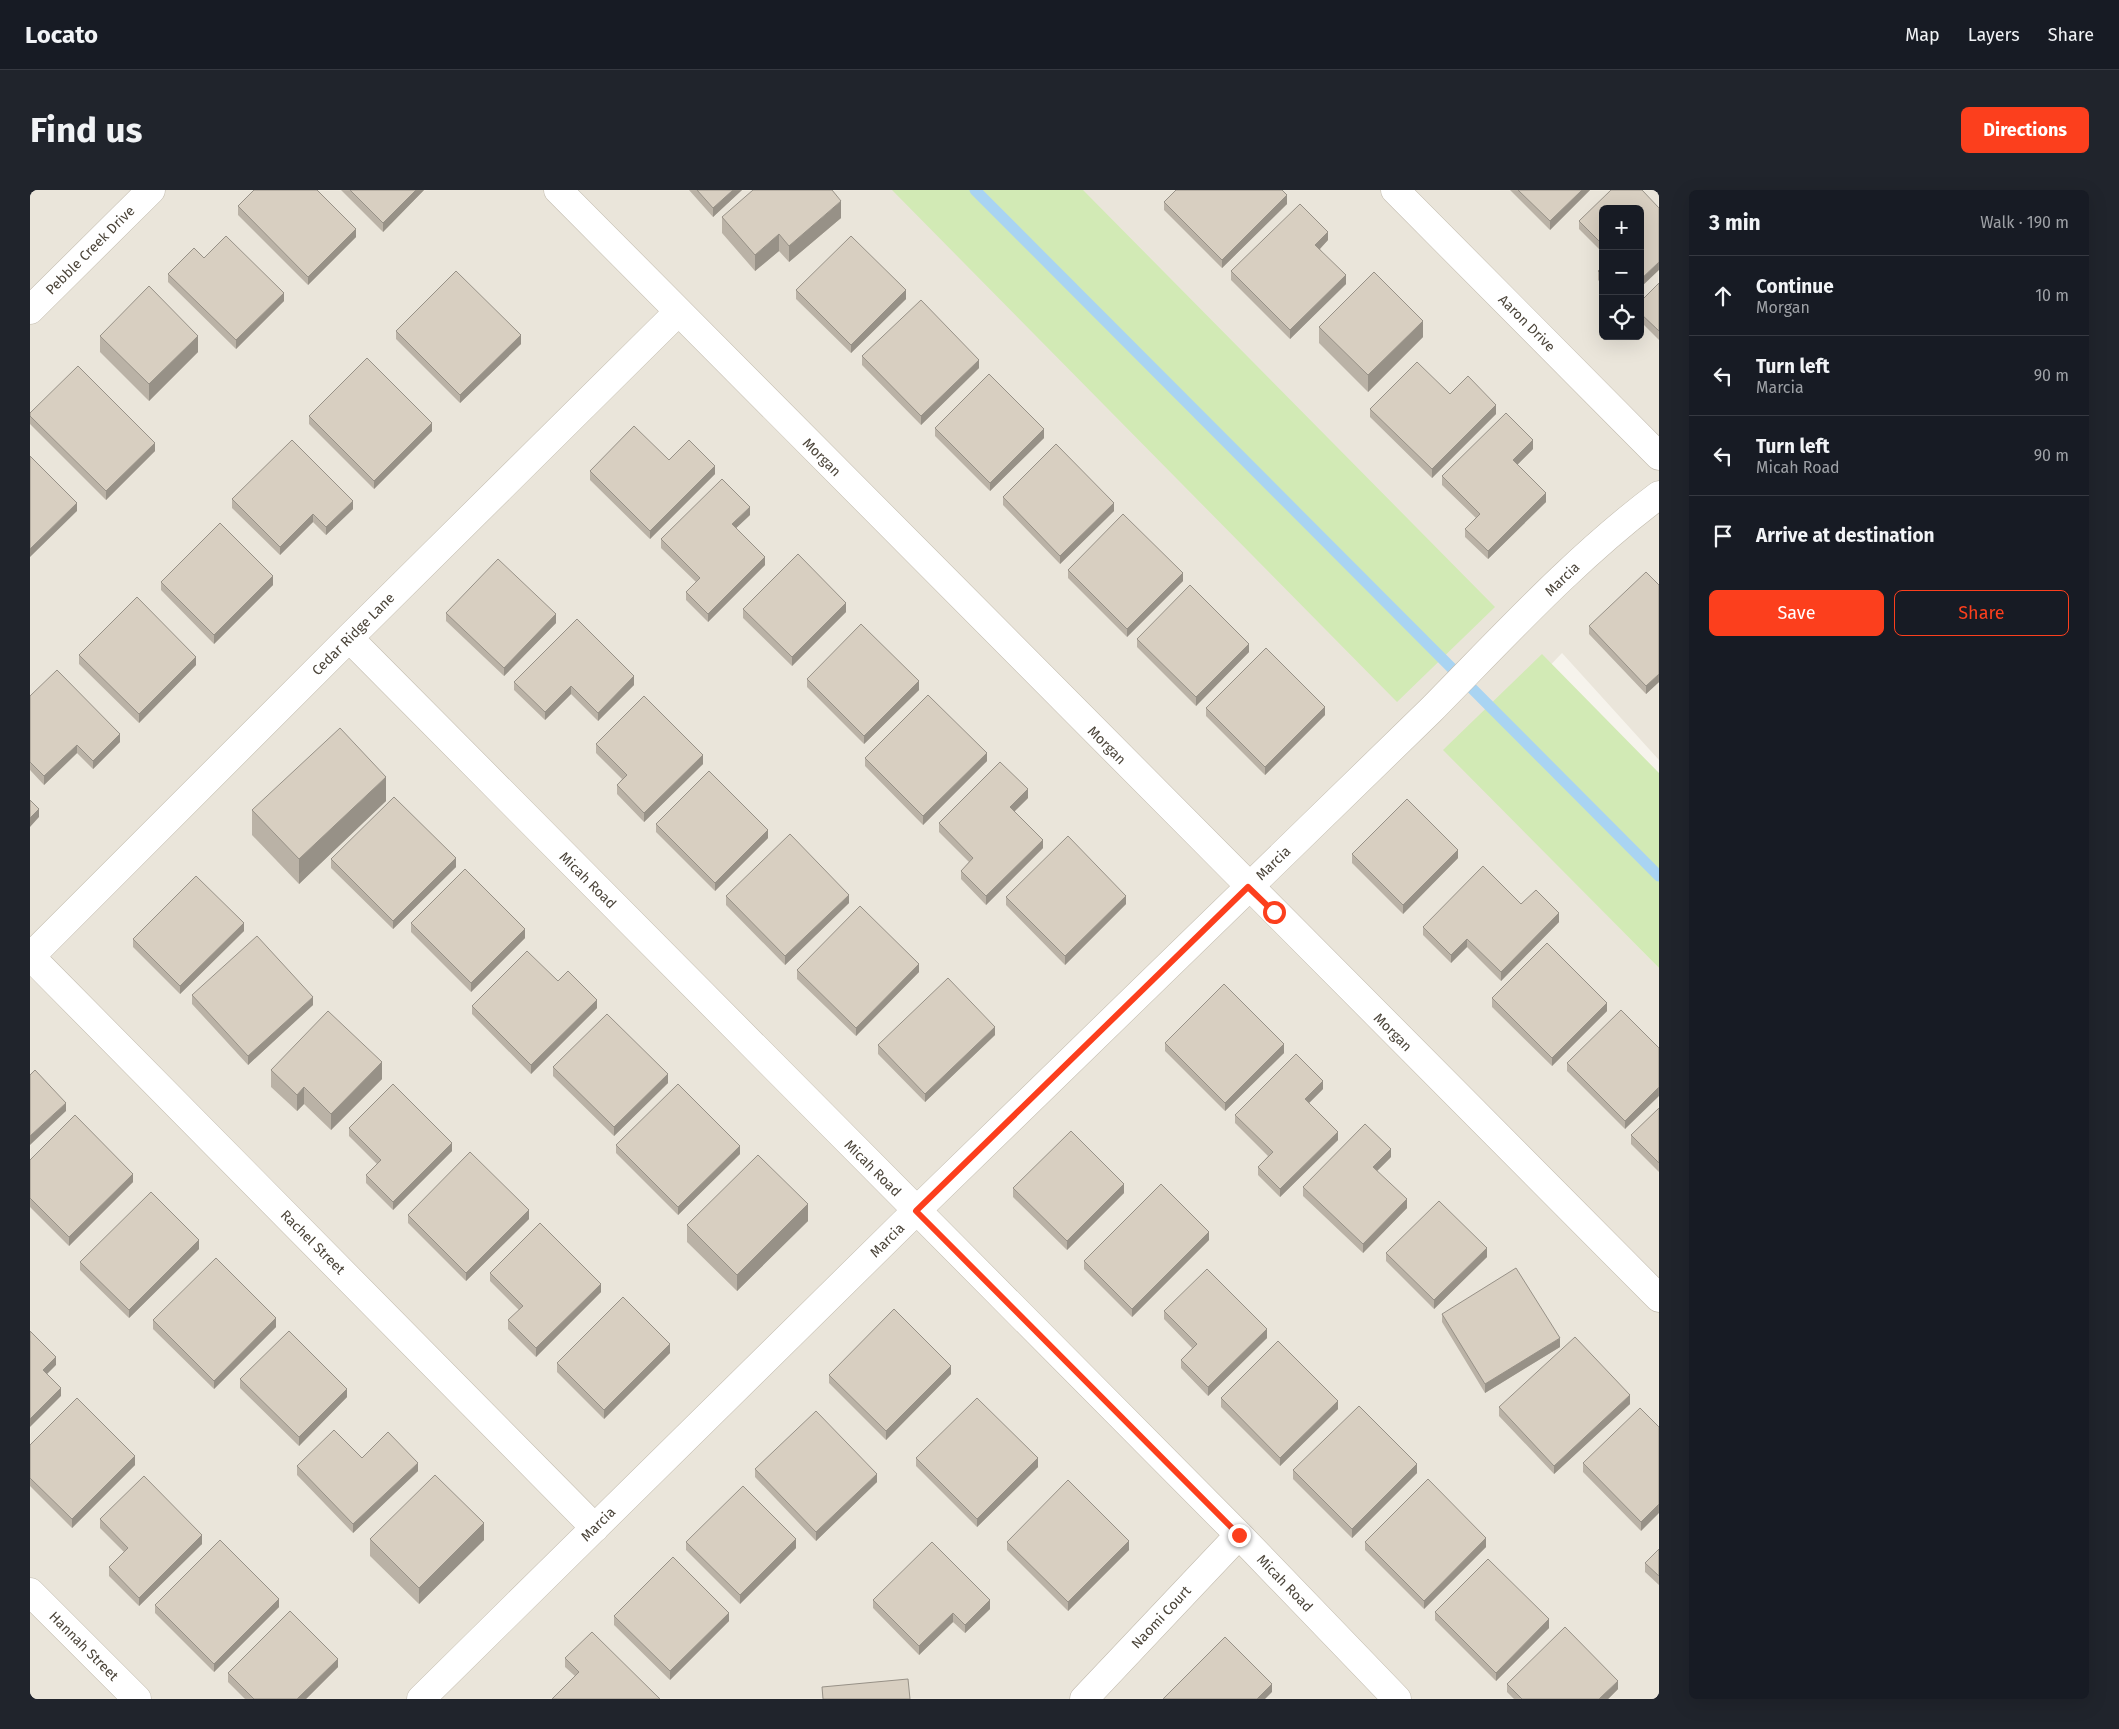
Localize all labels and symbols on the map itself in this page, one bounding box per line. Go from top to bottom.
street label: Pebble Creek Drive [42,202,138,298]
street label: Aaron Drive [1495,291,1559,355]
street label: Morgan [799,435,844,480]
street label: Marcia [1541,559,1583,600]
street label: Cedar Ridge Lane [309,590,398,679]
street label: Morgan [1084,723,1129,768]
street label: Marcia [1252,843,1294,884]
street label: Micah Road [556,848,620,912]
route start [1263,901,1286,924]
street label: Morgan [1370,1010,1415,1055]
street label: Micah Road [841,1136,905,1200]
street label: Rachel Street [277,1207,349,1279]
street label: Marcia [867,1220,908,1261]
street label: Marcia [578,1504,619,1545]
route end [1228,1524,1251,1547]
street label: Micah Road [1253,1551,1316,1616]
street label: Naomi Court [1128,1582,1195,1652]
street label: Hannah Street [45,1608,123,1685]

